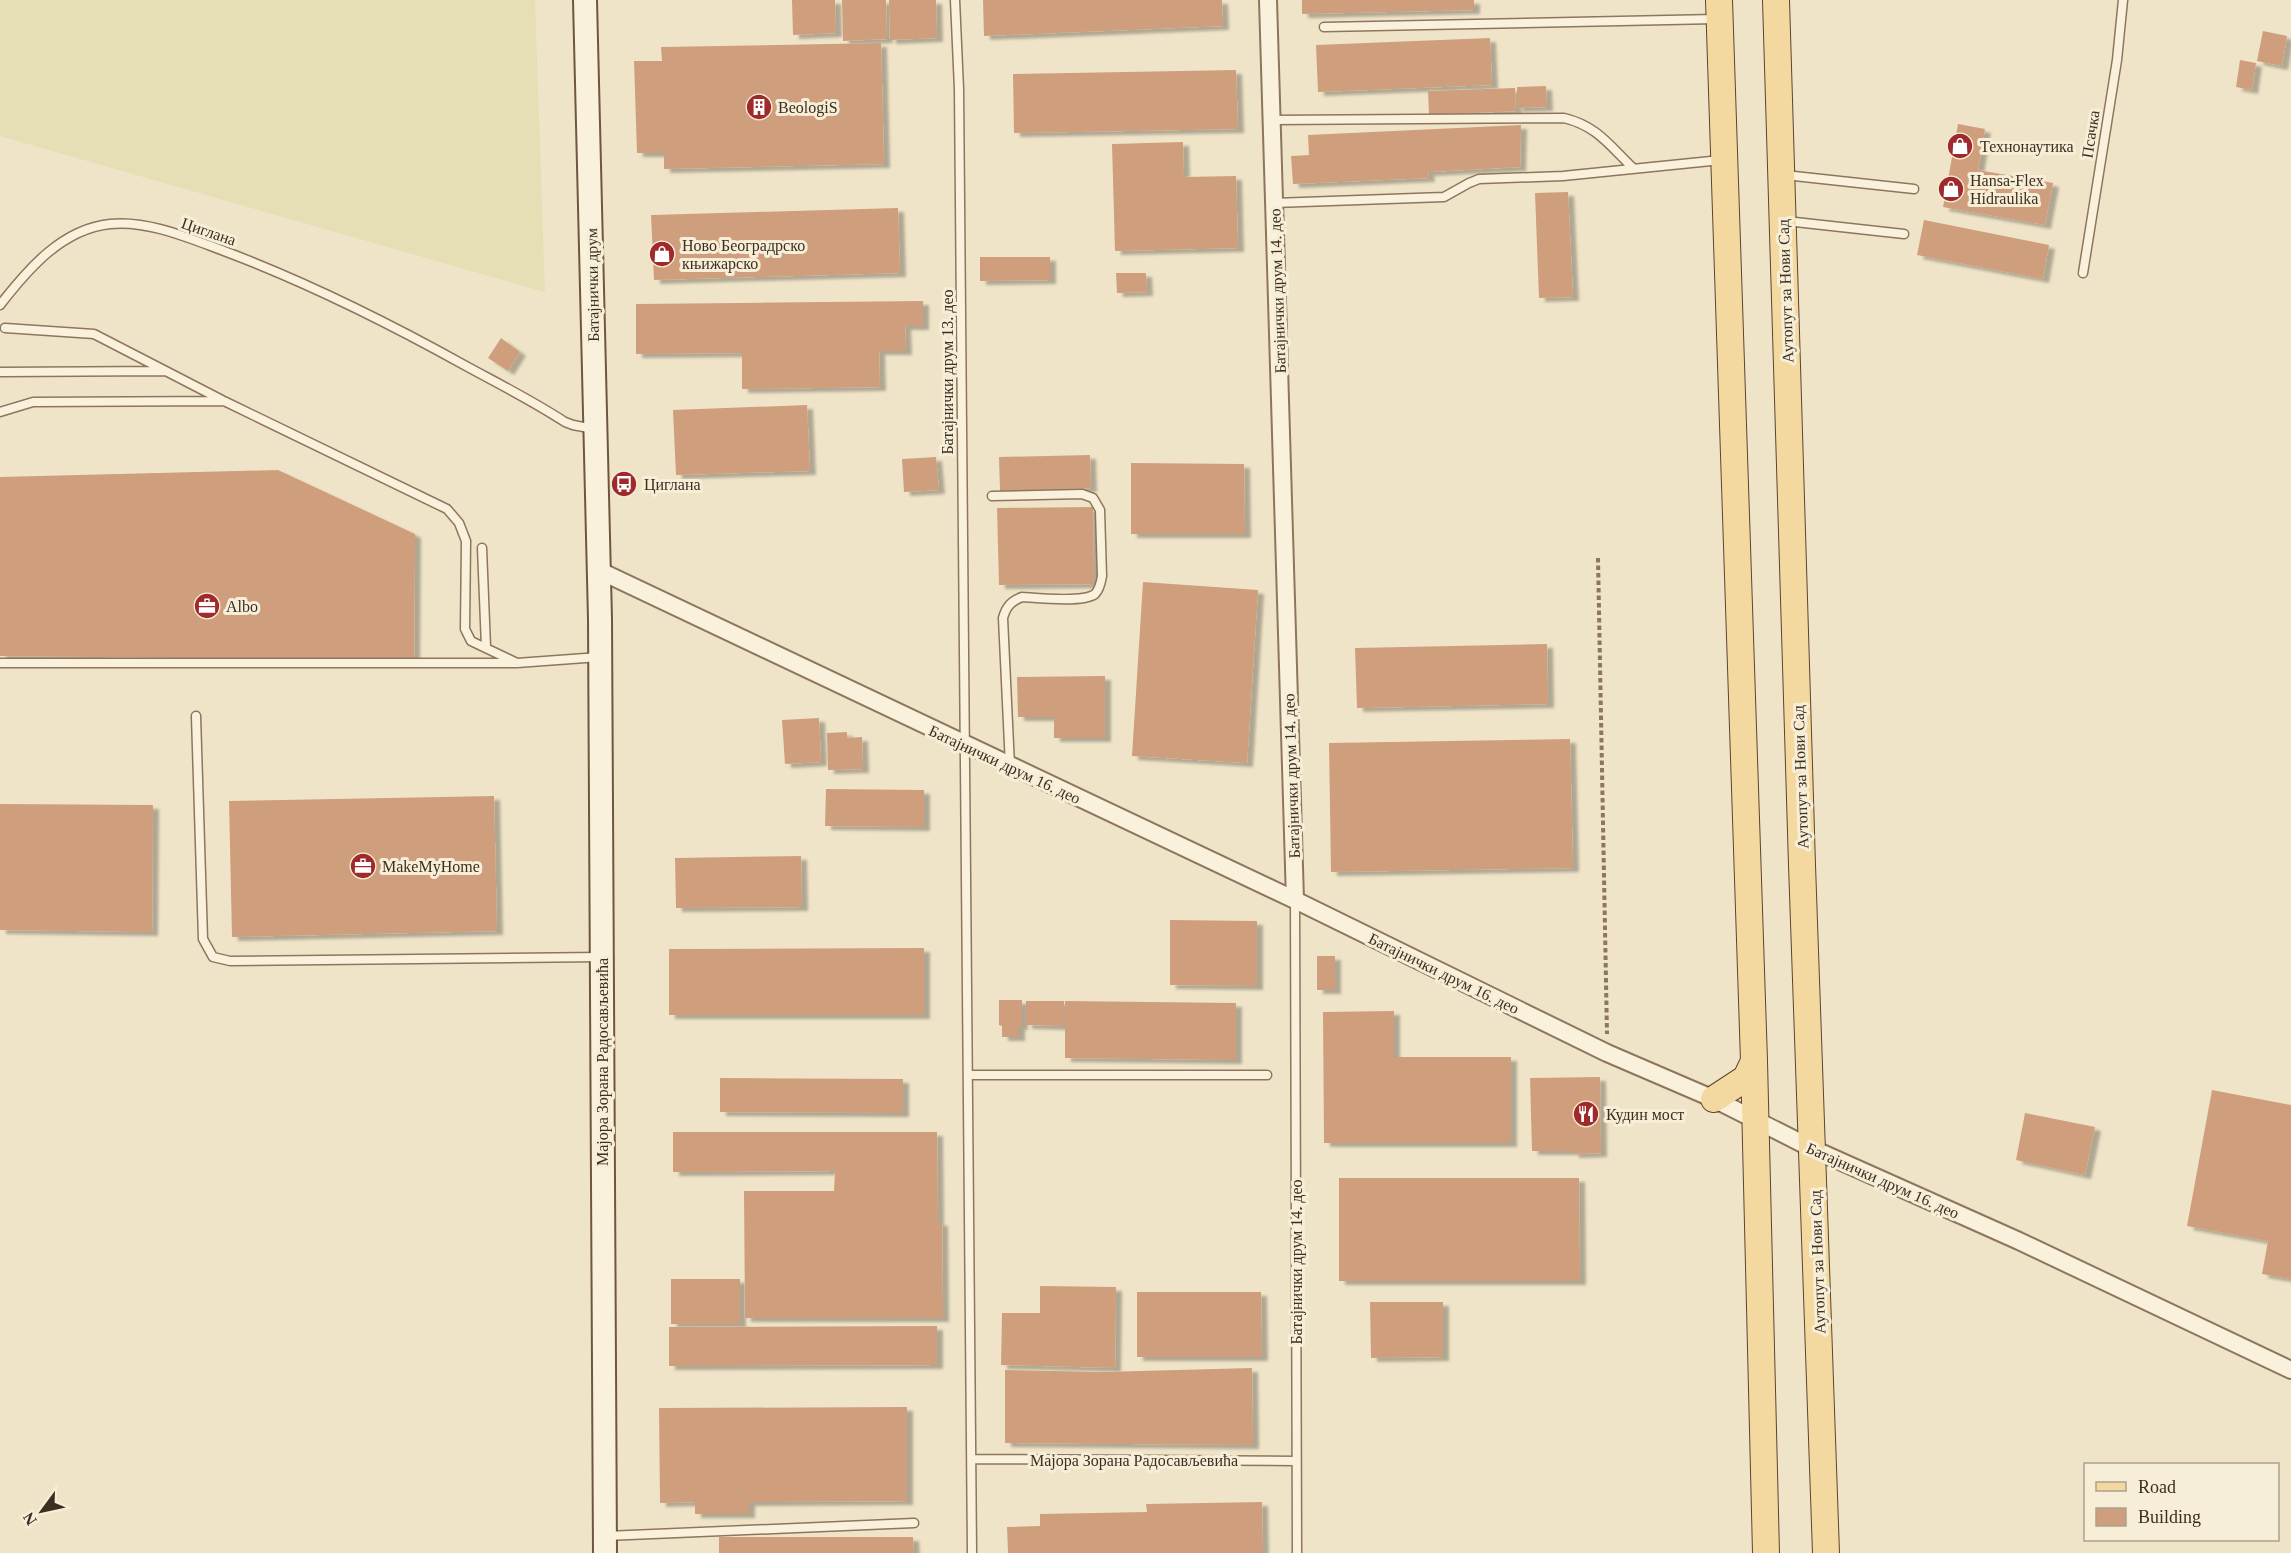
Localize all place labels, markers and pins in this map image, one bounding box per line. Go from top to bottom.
building icon: BeologiS [744,92,774,122]
place label: BeologiS [778,99,838,117]
shop icon: Технонаутика [1945,131,1975,161]
place label: Технонаутика [1980,138,2074,156]
place label: Hansa-Flex Hidraulika [1970,172,2044,207]
shop icon: Hansa-Flex Hidraulika [1936,174,1966,204]
place label: Ново Београдрско књижарско [682,237,805,273]
shop icon: Ново Београдрско књижарско [647,239,677,269]
bus stop icon: Циглана [609,469,639,499]
place label: Циглана [644,476,701,494]
office icon: Albo [192,591,222,621]
place label: Albo [226,598,258,615]
office icon: MakeMyHome [348,851,378,881]
place label: MakeMyHome [382,858,480,876]
restaurant icon: Кудин мост [1571,1099,1601,1129]
place label: Кудин мост [1606,1106,1684,1124]

